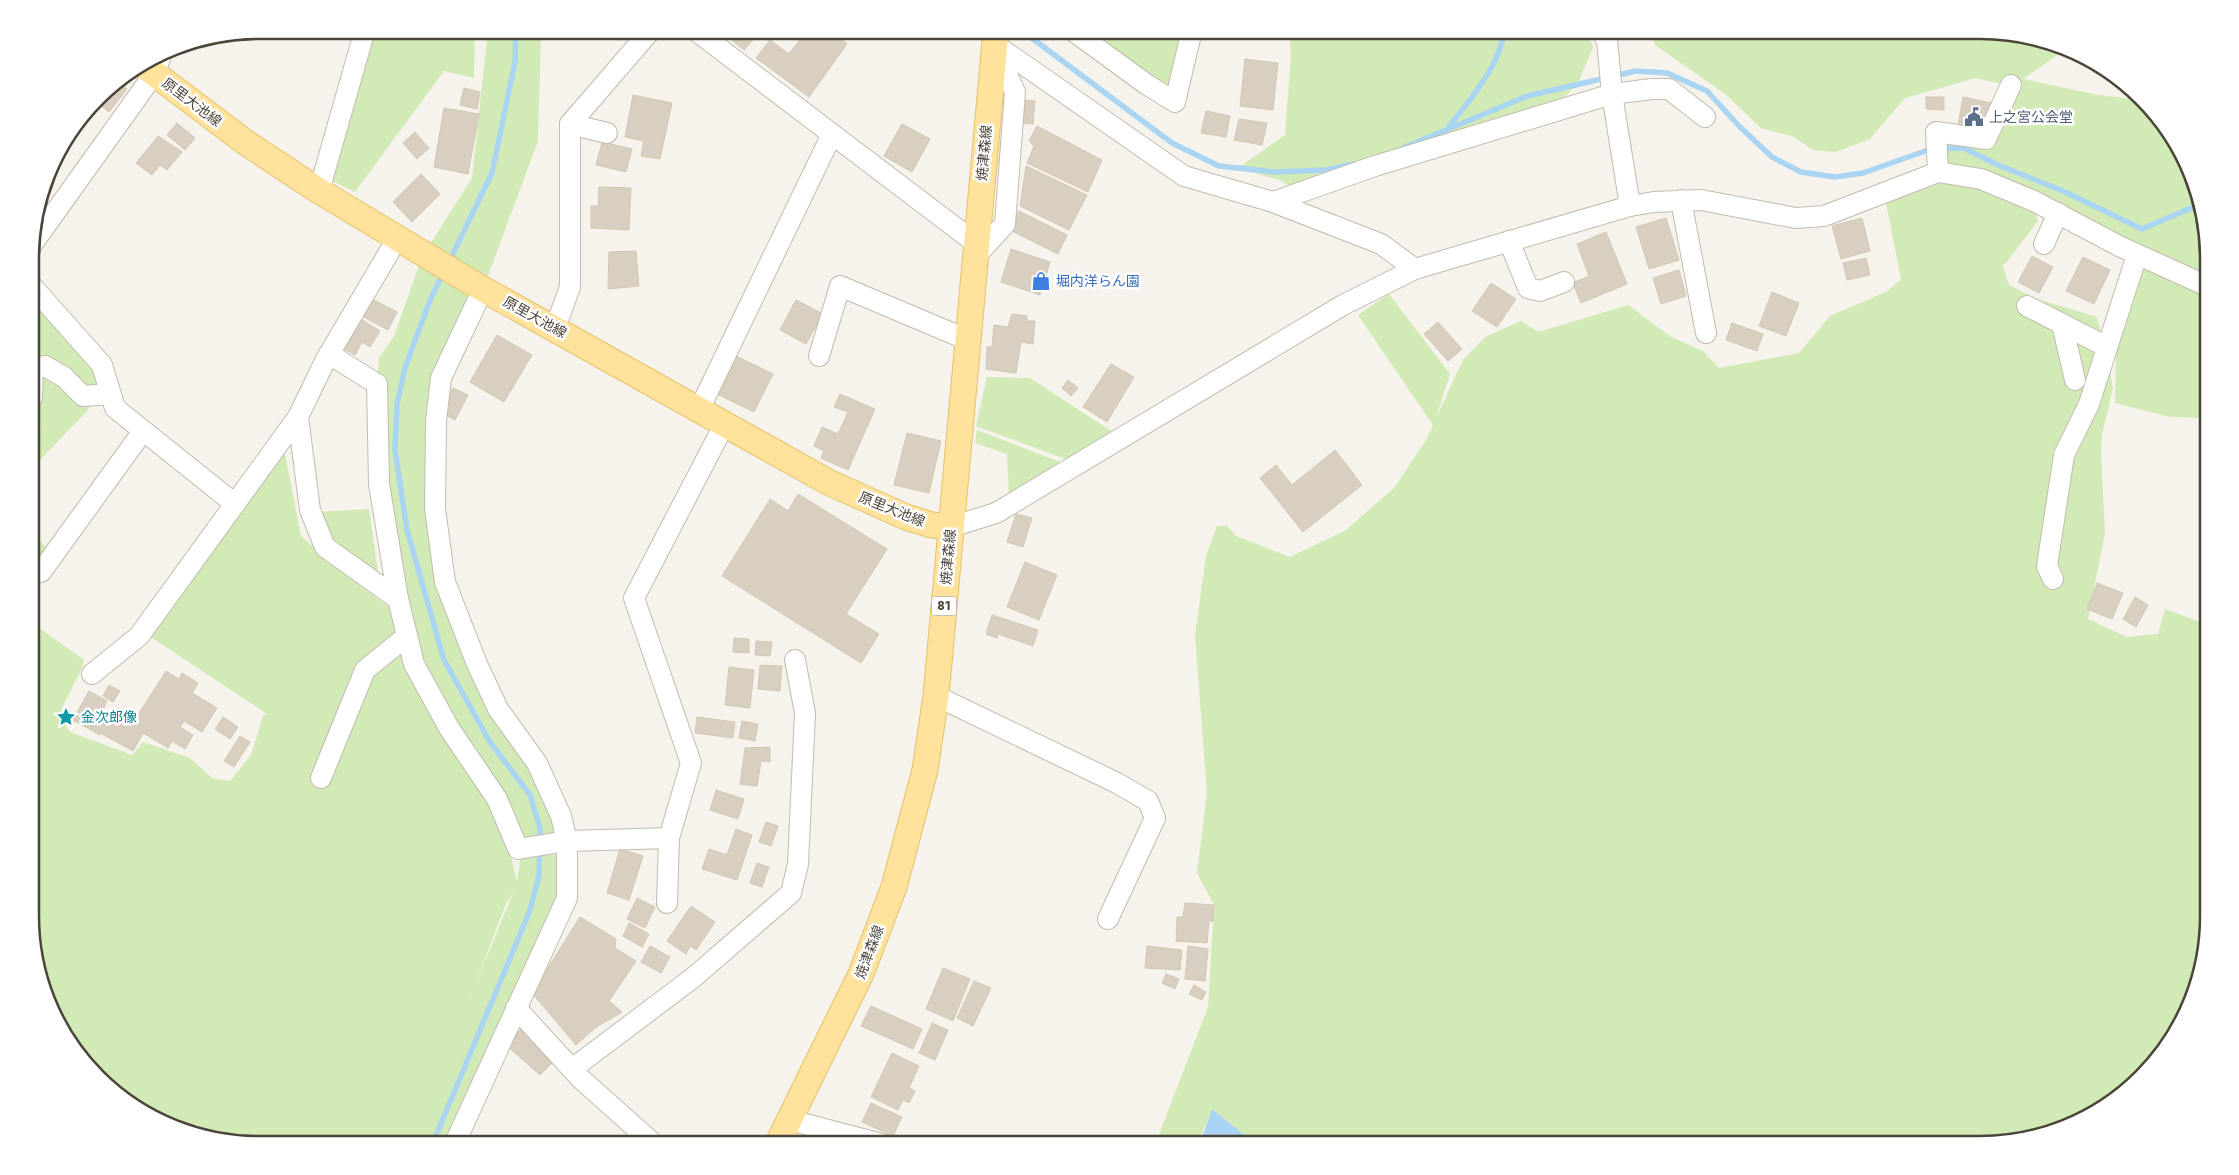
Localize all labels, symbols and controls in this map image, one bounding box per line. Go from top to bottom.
street label: 原里大池線 [158,73,226,131]
public building icon: 上之宮公会堂 [1963,106,1985,128]
place label: 上之宮公会堂 [1989,107,2073,127]
street label: 焼津森線 [972,124,996,182]
shop icon: 堀内洋らん園 [1030,270,1052,292]
place label: 堀内洋らん園 [1056,271,1140,291]
street label: 原里大池線 [500,291,570,343]
street label: 原里大池線 [856,487,928,531]
street label: 焼津森線 [936,528,960,586]
road number: 81 [932,596,956,616]
place icon: 金次郎像 [55,706,77,728]
place label: 金次郎像 [81,707,137,727]
street label: 焼津森線 [850,922,888,982]

